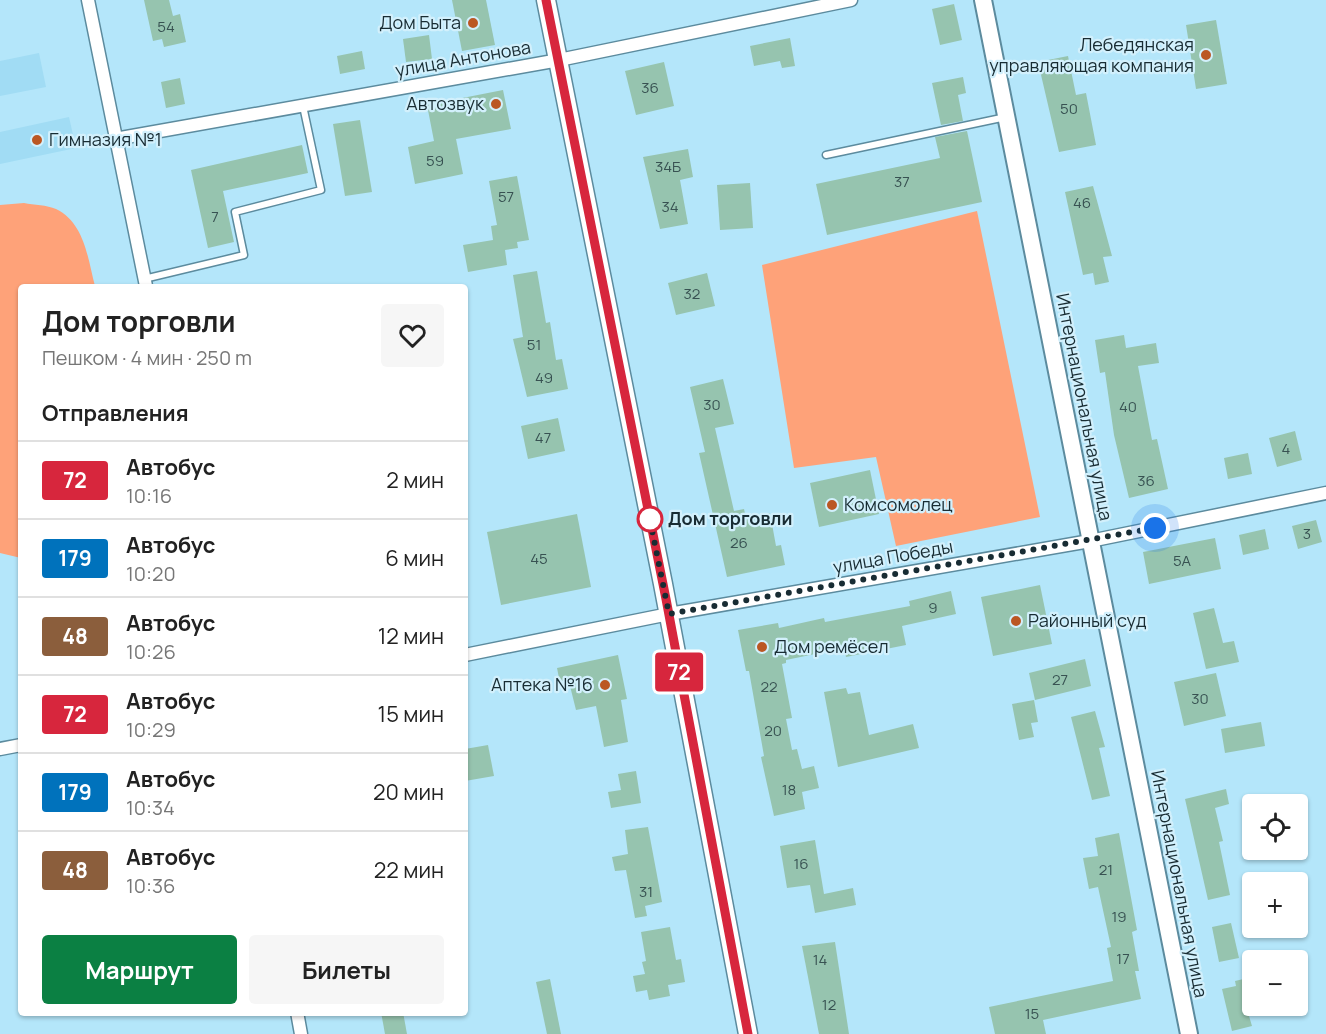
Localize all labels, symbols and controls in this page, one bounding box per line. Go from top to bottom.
place label: Дом Быта [379,10,461,34]
house number: 54 [157,16,175,37]
marker: Дом Быта [466,16,480,30]
place label: Лебедянская управляющая компания [989,32,1194,77]
street label: улица Антонова [393,34,532,82]
marker: Лебедянская управляющая компания [1199,48,1213,62]
house number: 36 [641,77,659,98]
place label: Автозвук [406,91,485,115]
marker: Автозвук [489,97,503,111]
house number: 50 [1060,98,1078,119]
place label: Гимназия №1 [49,127,162,151]
marker: Гимназия №1 [30,133,44,147]
house number: 59 [426,150,444,171]
house number: 34Б [655,156,681,177]
house number: 37 [894,171,910,192]
house number: 57 [498,186,514,207]
house number: 46 [1073,192,1091,213]
house number: 34 [661,196,679,217]
house number: 7 [211,206,219,227]
house number: 32 [684,283,700,304]
street label: Интернациональная улица [1051,291,1119,523]
text: Дом торговли [42,302,235,340]
button: heart [381,304,444,367]
house number: 51 [527,334,541,355]
text: Пешком · 4 мин · 250 m [42,344,252,371]
house number: 49 [535,367,553,388]
house number: 30 [703,394,721,415]
house number: 40 [1119,396,1137,417]
text: Отправления [42,398,189,428]
house number: 47 [535,427,551,448]
house number: 4 [1282,438,1291,459]
text: Автобус [126,452,215,482]
text: 2 мин [386,465,444,495]
text: 72 [63,466,87,494]
house number: 36 [1137,470,1155,491]
text: 10:16 [126,482,172,509]
place label: Комсомолец [844,492,953,516]
marker: Комсомолец [825,498,839,512]
marker: Дом торговли [637,506,663,532]
place label: Дом торговли [668,506,792,530]
your location [1140,513,1170,543]
house number: 3 [1303,523,1311,544]
text: Автобус [126,530,215,560]
house number: 26 [730,532,748,553]
street label: улица Победы [831,534,955,578]
text: 6 мин [385,543,444,573]
text: 179 [58,544,92,572]
house number: 45 [530,548,548,569]
house number: 5А [1173,550,1192,571]
text: 10:20 [126,560,176,587]
house number: 9 [928,597,938,618]
text: Автобус [126,608,215,638]
place label: Районный суд [1028,608,1147,632]
marker: Районный суд [1009,614,1023,628]
text: 12 мин [378,621,444,651]
text: 48 [62,622,88,650]
place label: Дом ремёсел [774,634,889,658]
text: 10:26 [126,638,176,665]
marker: Дом ремёсел [755,640,769,654]
line badge: 72 [652,652,706,692]
text: 72 [667,658,691,686]
house number: 27 [1052,669,1068,690]
place label: Аптека №16 [491,672,593,696]
house number: 22 [760,676,778,697]
marker: Аптека №16 [598,678,612,692]
text: Автобус [126,686,215,716]
house number: 30 [1191,688,1209,709]
text: 15 мин [378,699,444,729]
text: 72 [63,700,87,728]
text: 10:29 [126,716,176,743]
house number: 20 [764,720,782,741]
text: Автобус [126,764,215,794]
street label: Интернациональная улица [1146,768,1214,1000]
text: 20 мин [373,777,444,807]
text: 179 [58,778,92,806]
house number: 18 [782,779,796,800]
text: 10:34 [126,794,175,821]
map controls [1242,794,1308,1016]
button: locate [1242,794,1308,860]
text: Автобус [126,842,215,872]
house number: 16 [793,853,809,874]
text: 22 мин [374,855,444,885]
text: 48 [62,856,88,884]
house number: 21 [1099,859,1113,880]
text: 10:36 [126,872,175,899]
button: + [1242,872,1308,938]
house number: 31 [639,881,653,902]
house number: 19 [1111,906,1127,927]
button: Маршрут [42,935,237,1004]
button: Билеты [249,935,444,1004]
house number: 17 [1116,948,1130,969]
house number: 14 [813,949,827,970]
button: − [1242,950,1308,1016]
house number: 12 [822,994,836,1015]
house number: 15 [1025,1003,1039,1024]

